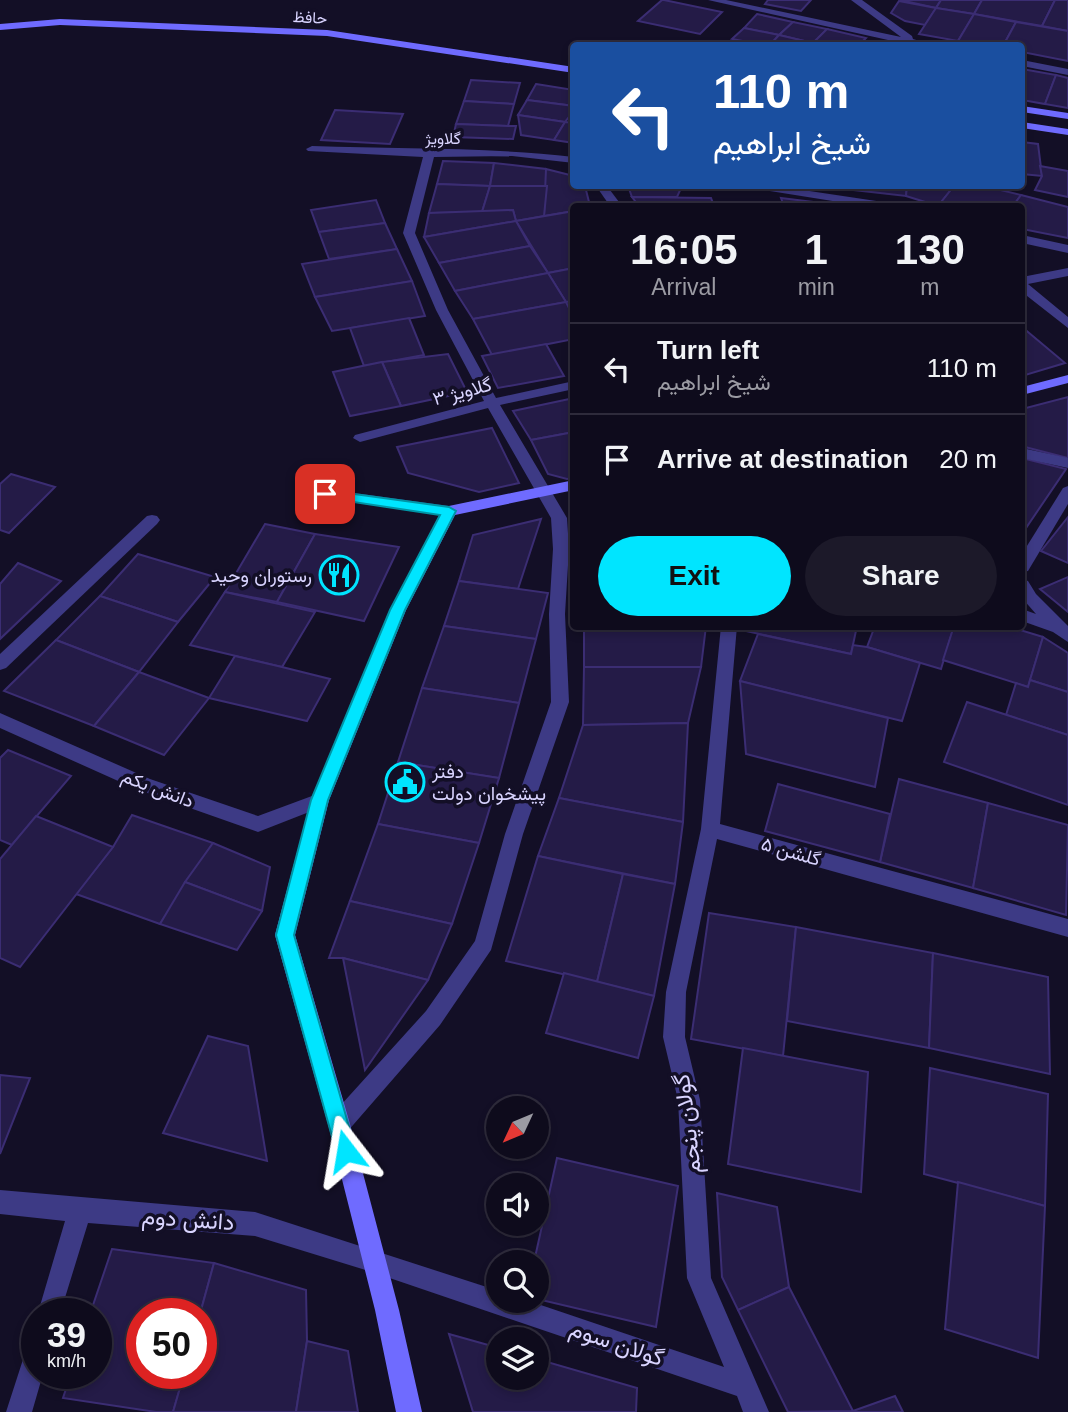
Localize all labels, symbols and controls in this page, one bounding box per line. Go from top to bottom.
street label: حافظ [292,8,328,27]
text: 110 m [713,64,849,118]
icon: left [598,70,689,161]
text: شیخ ابراهیم [713,125,871,161]
street label: گلاویژ [424,130,461,149]
text: 16:05 [630,226,738,273]
text: 1 [804,226,828,273]
text: 130 [895,226,965,273]
text: Arrival [651,274,716,300]
text: min [798,274,835,300]
text: m [920,274,939,300]
text: Turn left [657,335,759,365]
icon: left [598,350,636,388]
text: 110 m [927,353,997,383]
text: شیخ ابراهیم [657,369,771,395]
street label: گلاویژ ۳ [430,374,494,410]
icon: arrive [598,441,636,479]
text: Arrive at destination [657,444,908,474]
text: 20 m [939,444,997,474]
pin [295,464,355,524]
icon: arrive [306,475,344,513]
button: Exit [598,536,791,616]
button: Share [805,536,997,616]
restaurant icon: رستوران وحید [318,554,360,596]
place label: رستوران وحید [211,565,312,587]
public building icon: دفتر پیشخوان دولت [384,761,426,803]
place label: دفتر پیشخوان دولت [431,761,546,807]
street label: دانش یکم [118,765,197,814]
street label: گلشن ۵ [759,833,823,871]
street label: گولان پنجم [668,1072,709,1176]
north arrow [486,1096,550,1158]
map controls [486,1096,549,1390]
position arrow [309,1114,383,1188]
button: sound [486,1173,549,1236]
street label: دانش دوم [141,1203,235,1237]
button: search [486,1250,549,1313]
speed limit sign: 50 [126,1298,217,1389]
text: 39 [47,1315,86,1354]
street label: گولان سوم [566,1315,667,1373]
button: layers [486,1327,549,1390]
text: km/h [47,1351,86,1371]

